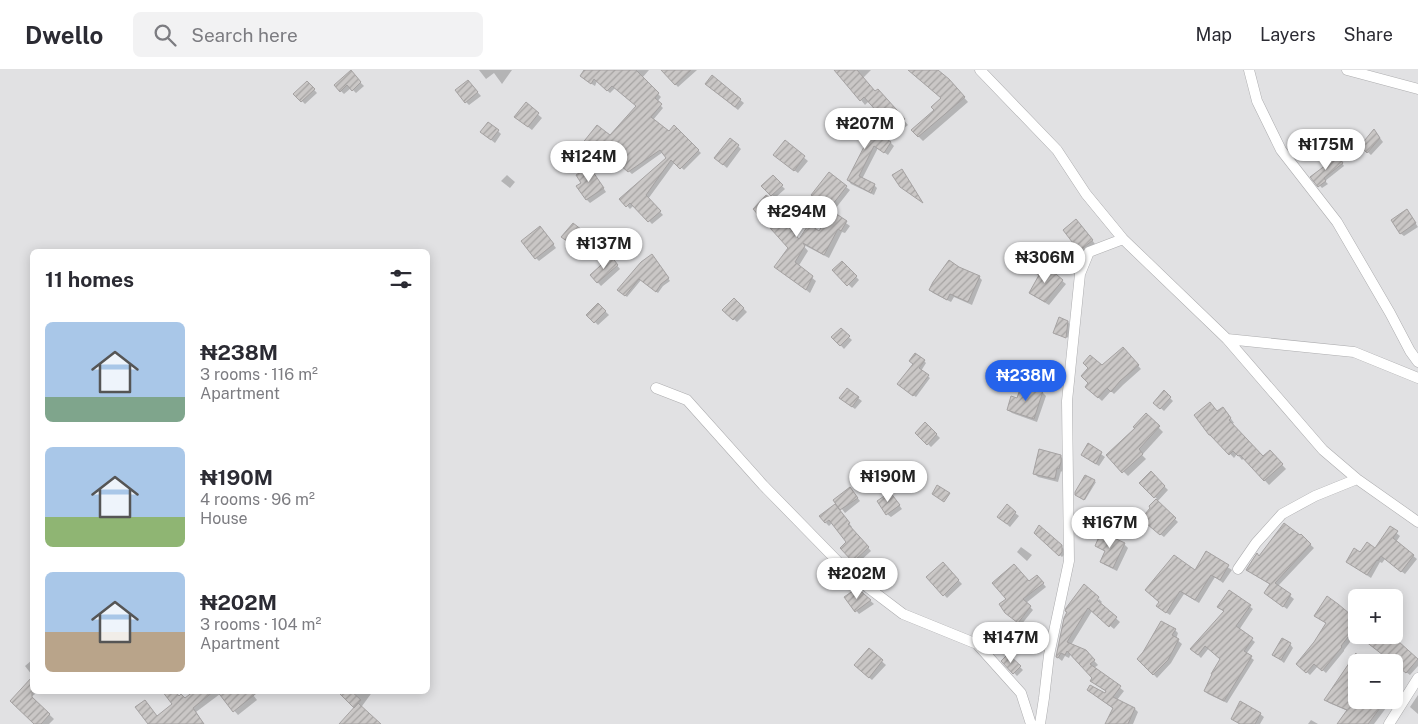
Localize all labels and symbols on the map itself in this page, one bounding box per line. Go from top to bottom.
pin: ₦207M [830,108,900,150]
pin: ₦175M [1291,128,1361,171]
pin: ₦124M [554,140,624,183]
pin: ₦294M [762,196,832,238]
pin: ₦137M [569,228,639,270]
pin: ₦306M [1010,242,1080,284]
pin: ₦238M [991,360,1061,402]
pin: ₦190M [853,460,923,503]
pin: ₦167M [1075,506,1145,549]
pin: ₦202M [822,558,892,600]
pin: ₦147M [976,622,1046,664]

